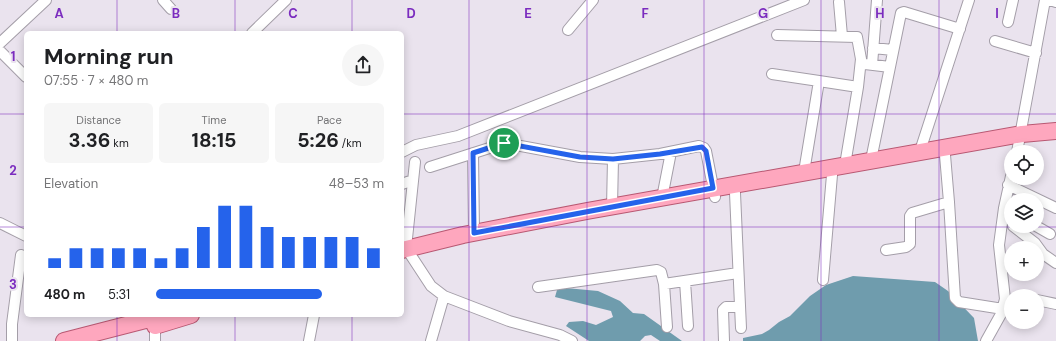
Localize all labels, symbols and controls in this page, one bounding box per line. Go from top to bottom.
text: A [54,5,64,22]
text: B [172,5,180,22]
text: C [288,5,298,22]
text: D [406,5,416,22]
text: E [524,5,532,22]
text: F [641,5,649,22]
text: G [758,5,768,22]
text: H [875,5,885,22]
text: I [995,5,999,22]
text: Morning run [44,42,174,71]
button: share [342,44,384,86]
text: 1 [11,48,15,65]
text: 07:55 · 7 × 480 m [44,72,148,89]
text: Distance [76,113,121,127]
text: Time [202,113,226,127]
text: Pace [317,113,342,127]
pin [487,126,521,160]
text: 3.36 [69,127,110,153]
text: 18:15 [192,127,236,153]
text: 5:26 [297,127,339,153]
icon: arrive [493,132,515,154]
text: km [110,136,129,150]
text: /km [339,136,362,150]
map controls [1004,145,1044,329]
button: locate [1004,145,1044,185]
text: 2 [9,162,17,179]
text: Elevation [44,175,98,192]
text: 48–53 m [329,175,384,192]
button: layers [1004,193,1044,233]
button: + [1004,241,1044,281]
text: 3 [9,276,17,293]
text: 480 m [44,286,85,303]
text: 5:31 [108,286,130,303]
button: − [1004,289,1044,329]

